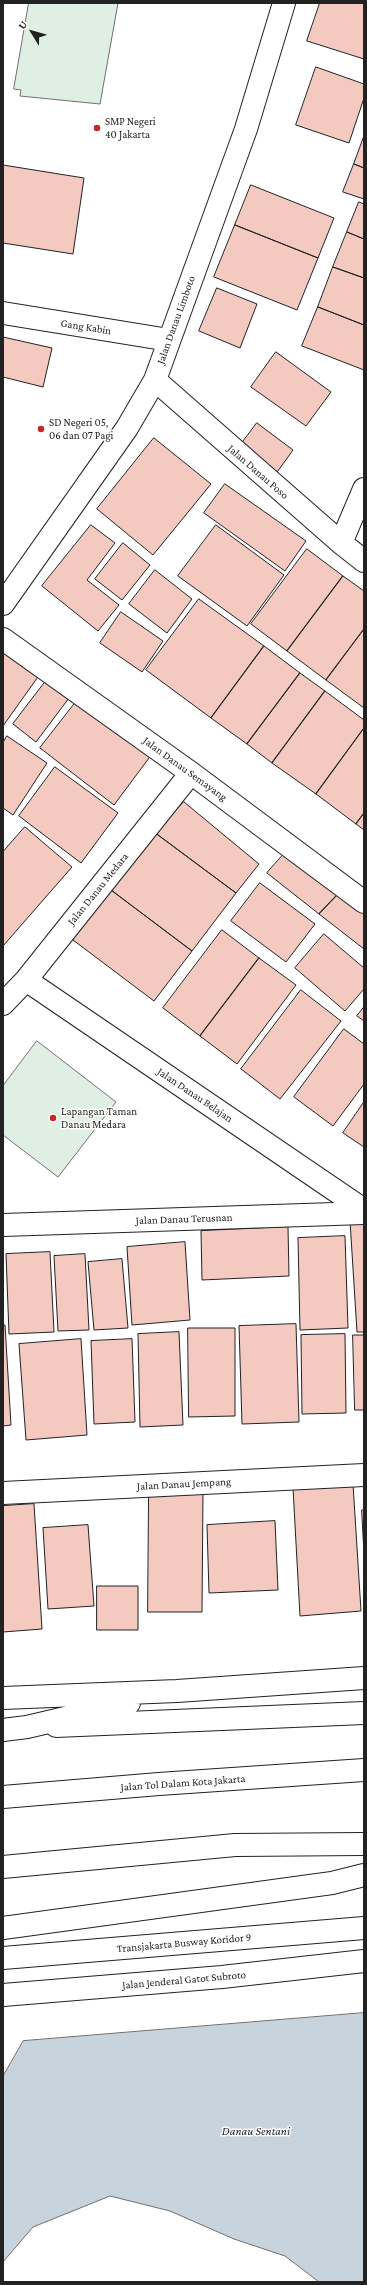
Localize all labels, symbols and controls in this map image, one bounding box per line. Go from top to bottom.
north arrow [12,12,52,52]
text: U [15,18,29,31]
place label: SMP Negeri 40 Jakarta [105,115,156,141]
marker: SMP Negeri 40 Jakarta [92,123,102,133]
street label: Jalan Danau Limboto [154,274,198,366]
street label: Gang Kabin [60,316,112,338]
place label: SD Negeri 05, 06 dan 07 Pagi [49,416,113,442]
marker: SD Negeri 05, 06 dan 07 Pagi [36,424,46,434]
street label: Jalan Danau Poso [225,442,291,502]
street label: Jalan Danau Semayang [140,734,230,804]
street label: Jalan Danau Medara [65,850,131,928]
street label: Jalan Danau Belajan [155,1065,235,1125]
place label: Lapangan Taman Danau Medara [61,1105,137,1131]
marker: Lapangan Taman Danau Medara [48,1113,58,1123]
street label: Jalan Danau Terusnan [135,1211,233,1227]
street label: Jalan Danau Jempang [136,1475,232,1493]
street label: Jalan Tol Dalam Kota Jakarta [120,1772,246,1794]
street label: Transjakarta Busway Koridor 9 [116,1931,252,1955]
street label: Jalan Jenderal Gatot Subroto [122,1968,246,1992]
water label: Danau Sentani [222,2124,290,2138]

